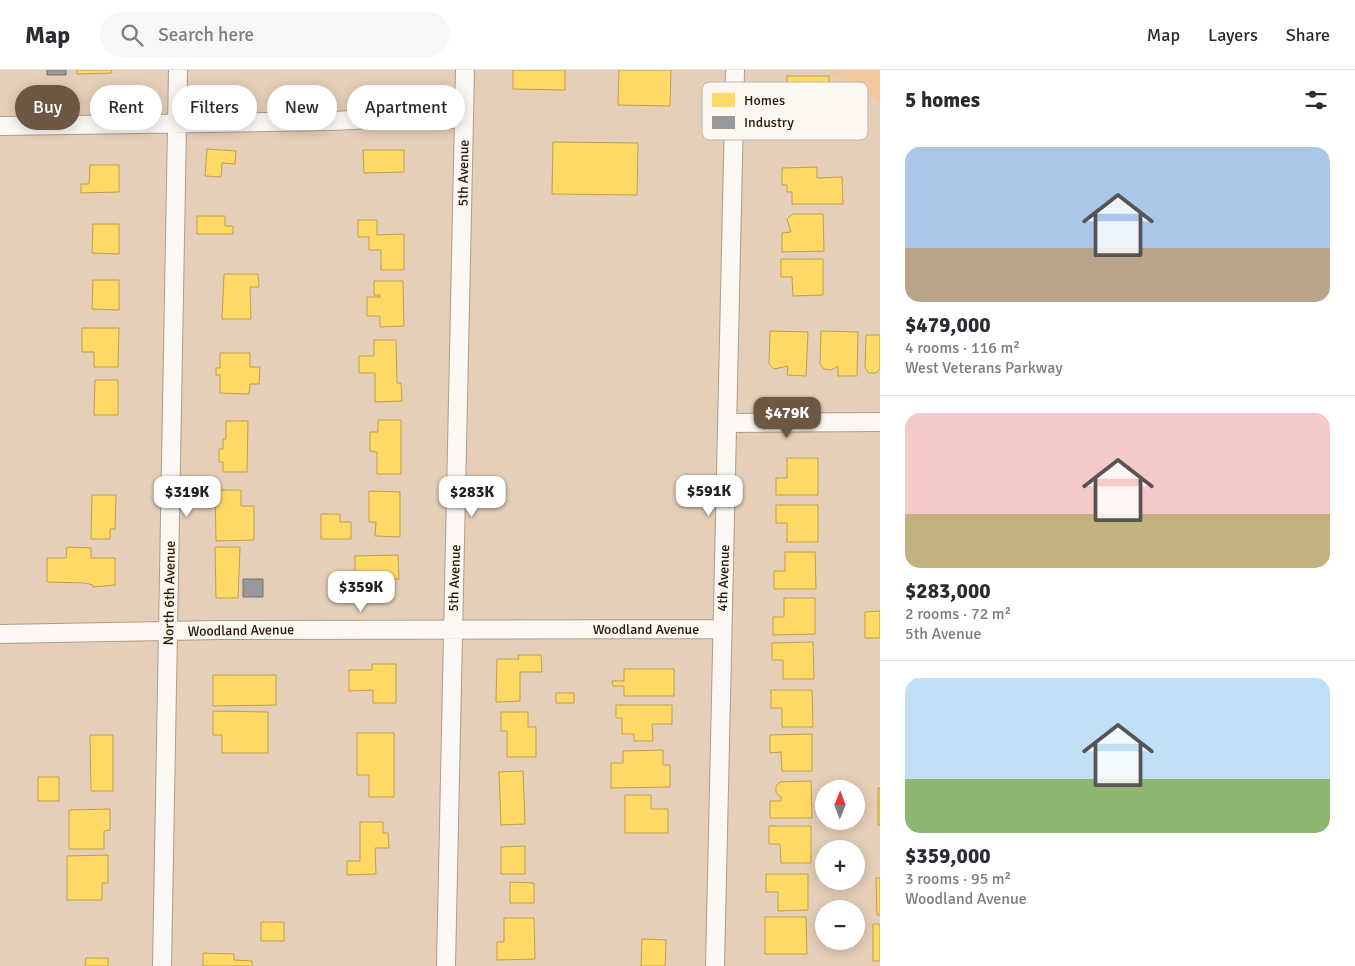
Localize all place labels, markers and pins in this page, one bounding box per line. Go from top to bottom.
pin: $479K [752,396,822,439]
pin: $591K [674,474,744,517]
pin: $319K [152,476,222,518]
pin: $283K [437,476,507,518]
pin: $359K [326,570,396,613]

